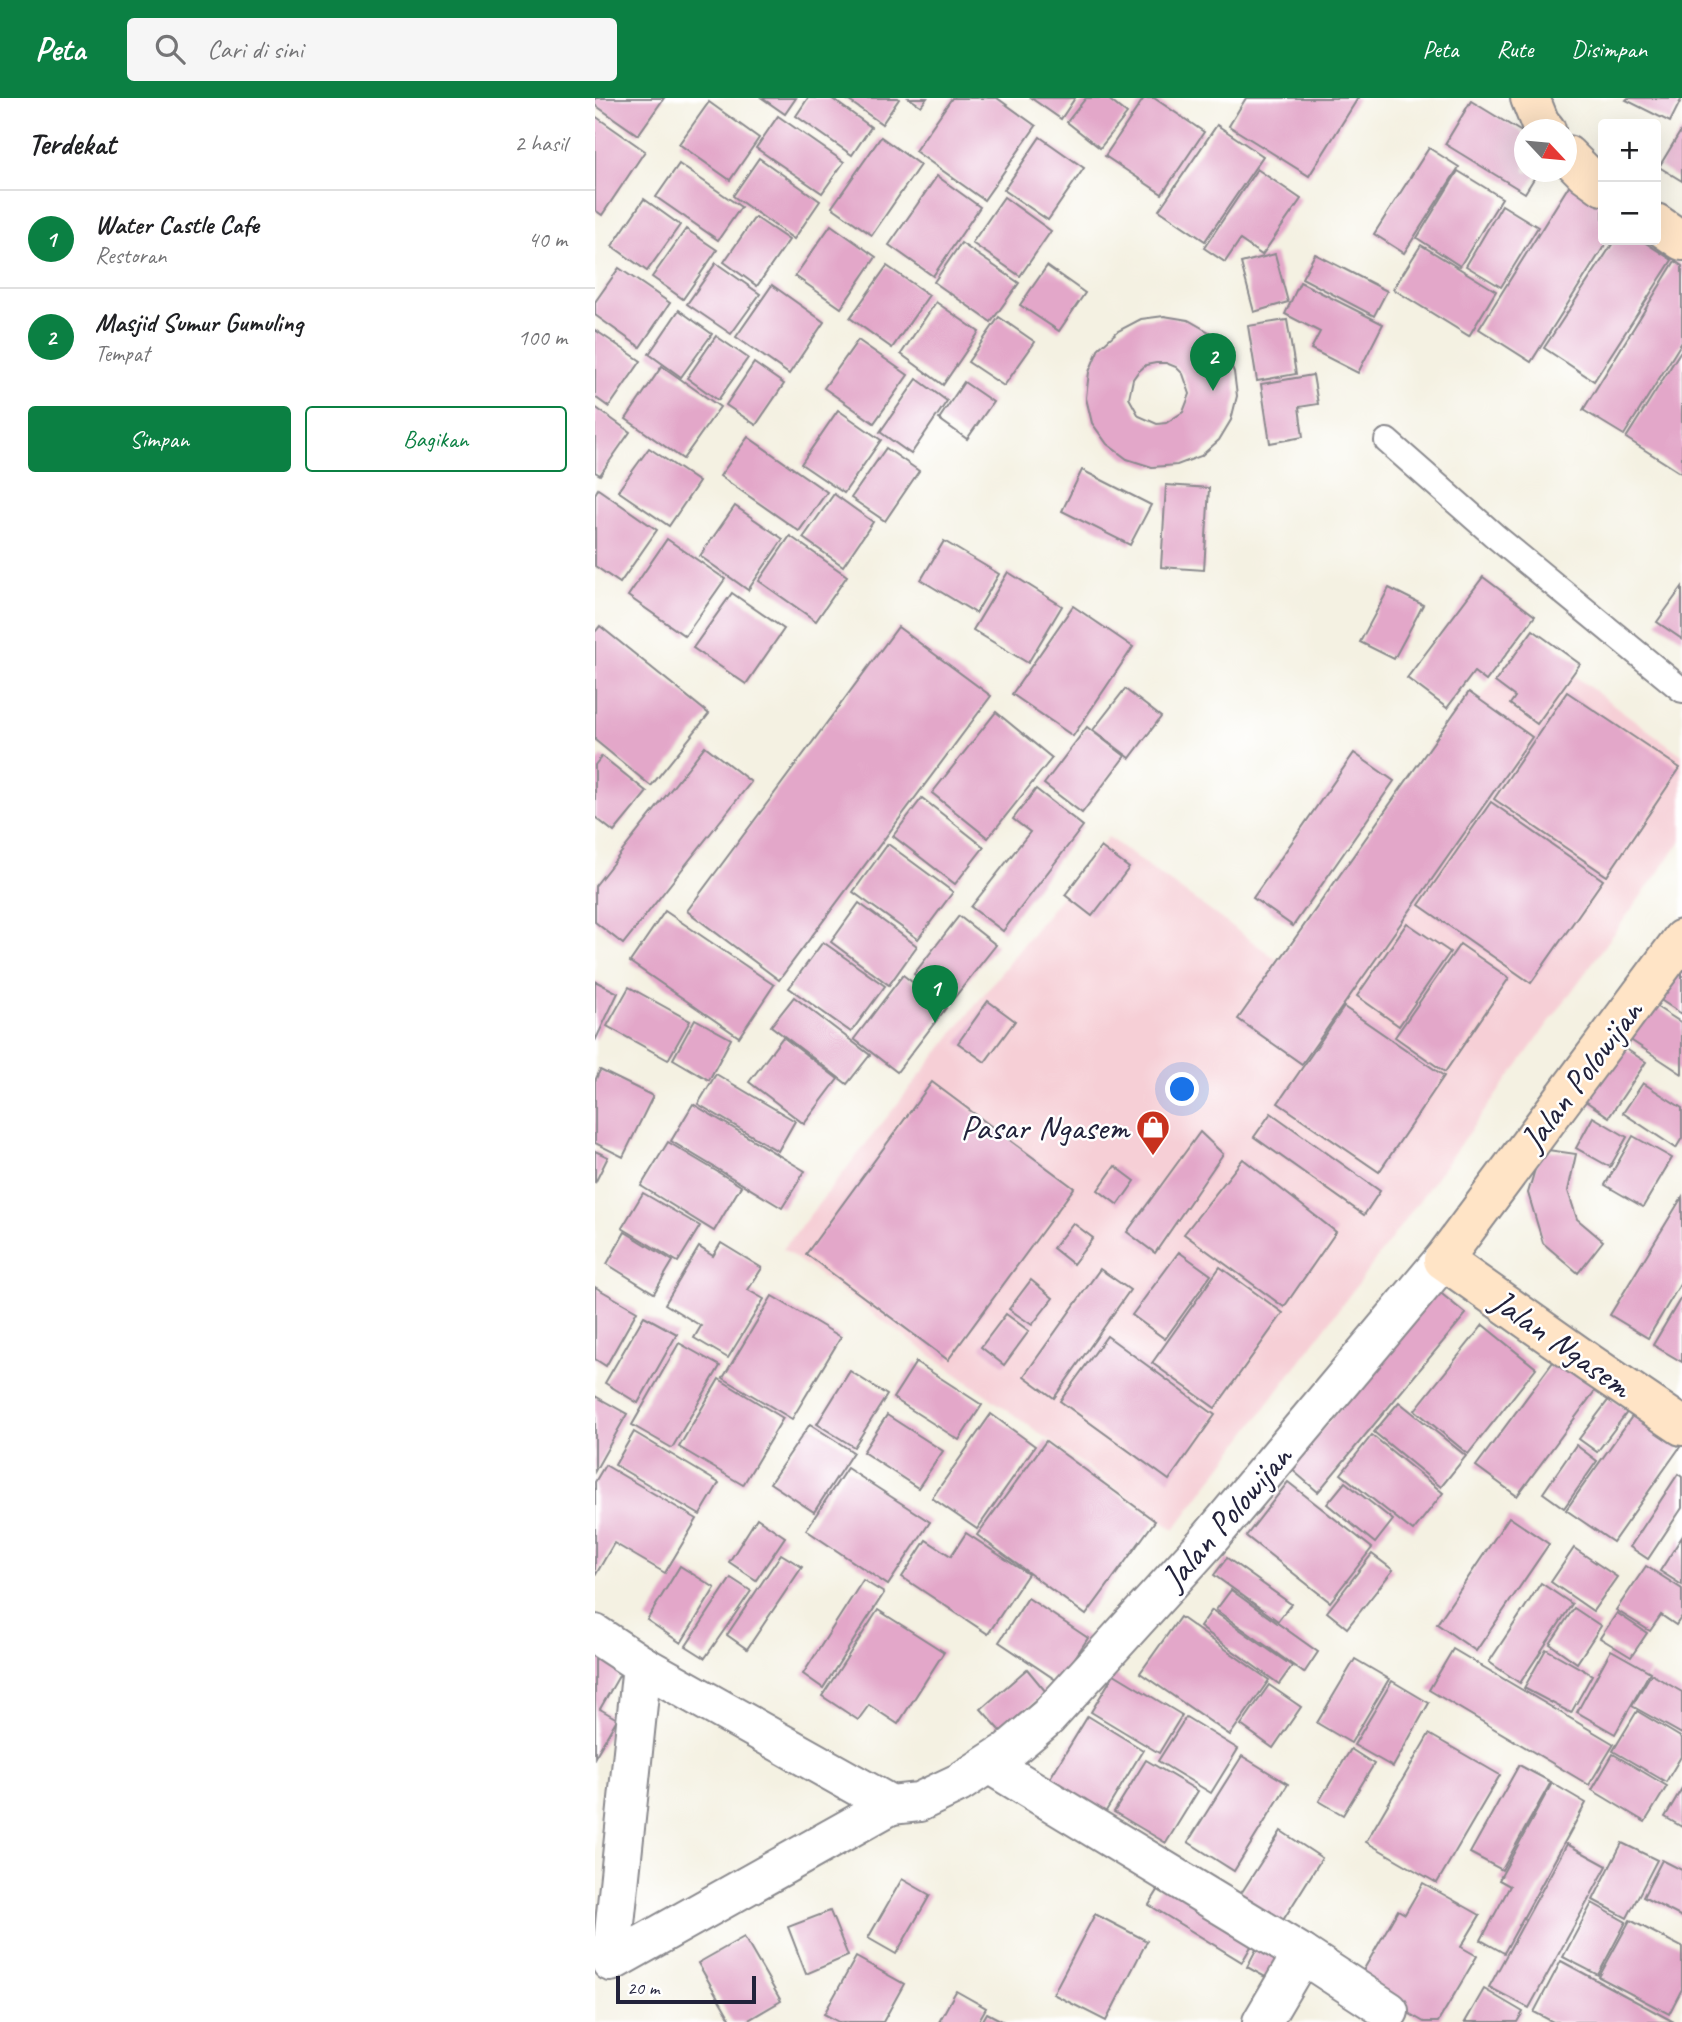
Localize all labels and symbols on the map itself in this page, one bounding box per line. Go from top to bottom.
north arrow [1514,119,1577,182]
pin: 2 [1190,333,1236,391]
pin: 1 [912,965,958,1023]
street label: Jalan Polowijan [1509,989,1654,1161]
your location [1165,1072,1199,1106]
place label: Pasar Ngasem [961,1105,1132,1150]
shop icon: Pasar Ngasem [1134,1108,1172,1157]
street label: Jalan Ngasem [1481,1278,1643,1410]
street label: Jalan Polowijan [1150,1434,1303,1601]
scale bar [616,1973,756,2005]

